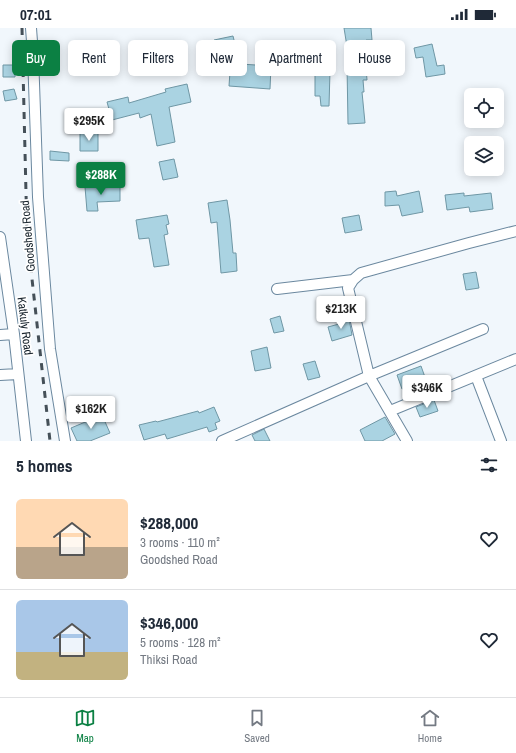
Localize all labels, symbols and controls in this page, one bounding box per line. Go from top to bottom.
text: 07:01 [20,4,51,25]
chip: Buy [12,40,60,76]
chip: Rent [68,40,120,76]
chip: Filters [128,40,188,76]
chip: New [196,40,247,76]
chip: Apartment [255,40,336,76]
chip: House [344,40,405,76]
map controls [464,88,504,176]
button: locate [464,88,504,128]
pin: $295K [61,108,117,142]
text: $295K [73,112,105,129]
button: layers [464,136,504,176]
pin: $288K [73,162,129,196]
text: $288K [85,166,117,183]
street label: Goodshed Road [17,200,39,272]
street label: Katkuly Road [13,296,37,356]
pin: $213K [313,296,369,330]
text: $213K [325,300,357,317]
pin: $346K [399,375,455,409]
text: $346K [411,379,443,396]
pin: $162K [63,396,119,430]
text: $162K [75,400,107,417]
text: 5 homes [16,454,73,477]
icon: filters [478,454,500,476]
text: $288,000 [140,511,198,534]
icon: home [48,515,96,563]
icon: heart [478,528,500,550]
text: 3 rooms · 110 m² [140,534,220,551]
text: Goodshed Road [140,551,218,568]
text: $346,000 [140,611,198,634]
icon: home [48,616,96,664]
icon: heart [478,629,500,651]
text: 5 rooms · 128 m² [140,634,221,651]
text: Thiksi Road [140,651,197,668]
tab: Map [74,707,96,745]
tab: Saved [244,707,270,745]
tab: Home [418,707,442,745]

